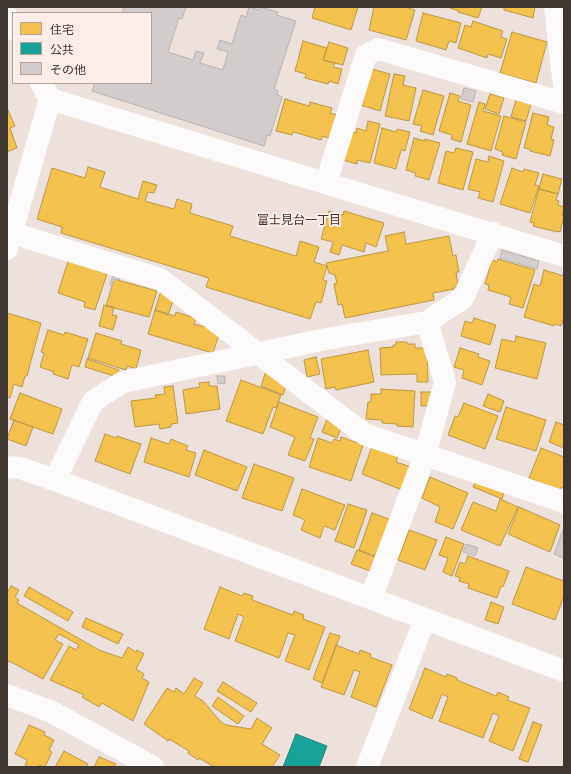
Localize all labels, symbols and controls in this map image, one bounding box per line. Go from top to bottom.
legend [12,12,152,84]
text: 住宅 [50,23,74,37]
text: 公共 [50,43,74,57]
text: その他 [50,63,86,77]
district label: 富士見台一丁目 [257,214,341,228]

